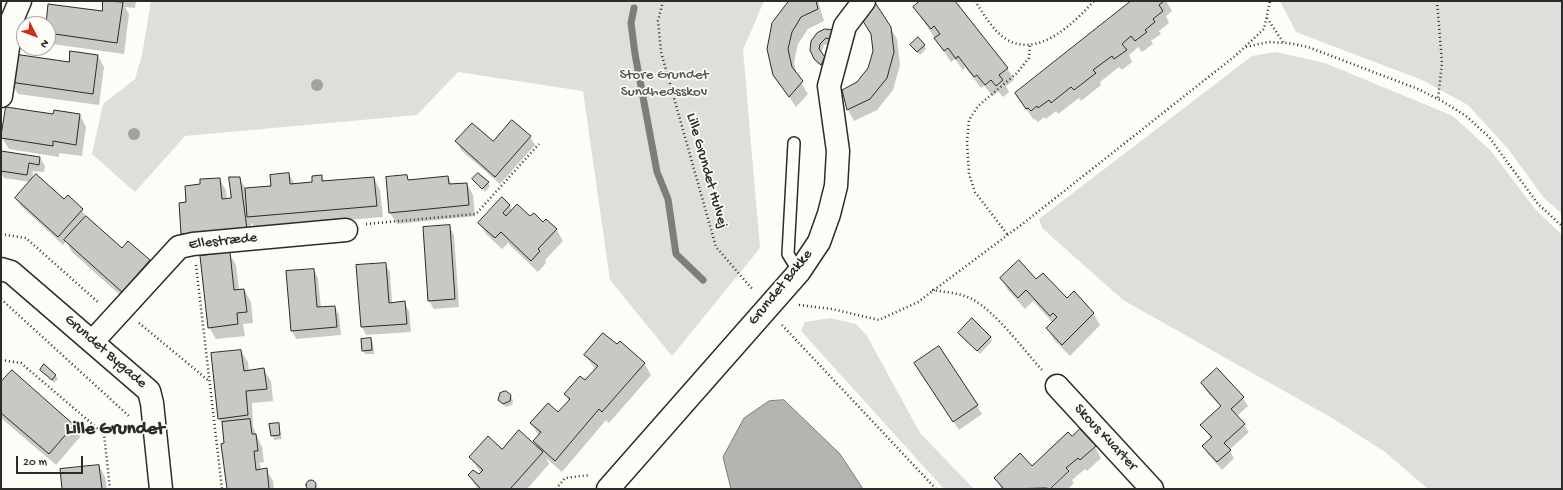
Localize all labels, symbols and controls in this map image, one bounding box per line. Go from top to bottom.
north arrow [16,16,56,56]
text: N [37,37,51,50]
park label: Store Grundet Sundhedsskov [619,67,709,102]
street label: Lille Grundet Hulvej [681,111,731,231]
street label: Ellestræde [188,229,258,255]
street label: Grundet Bakke [745,246,817,330]
street label: Grundet Bygade [60,311,150,393]
street label: Skous Kvarter [1069,401,1141,475]
district label: Lille Grundet [65,419,165,441]
scale bar [18,448,85,474]
text: 20 m [23,456,47,470]

